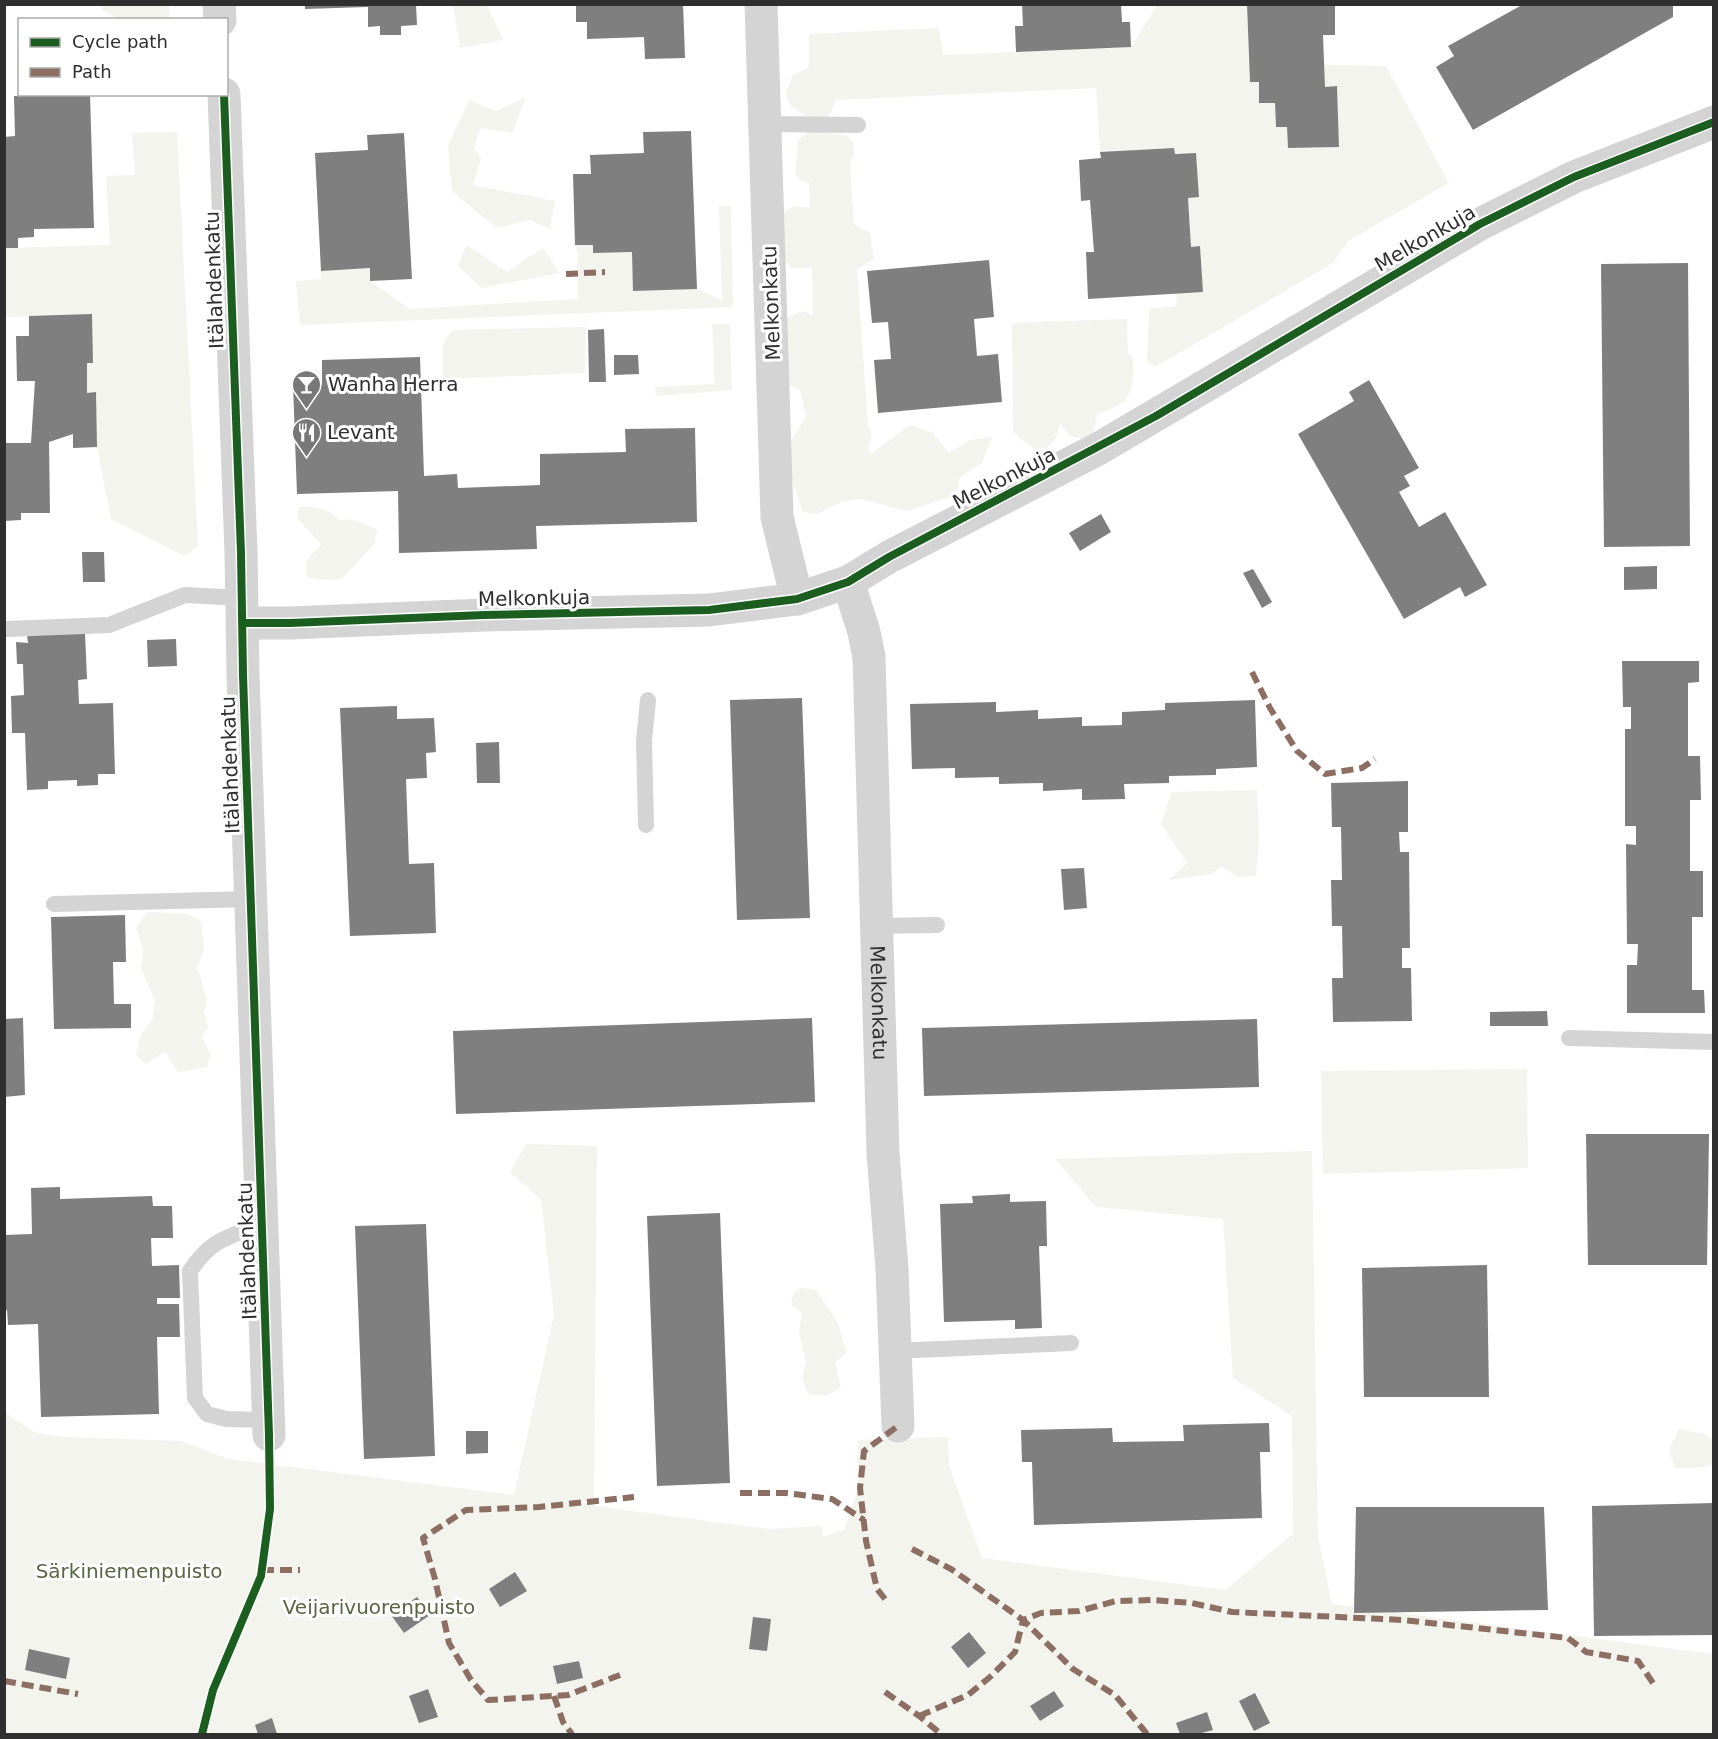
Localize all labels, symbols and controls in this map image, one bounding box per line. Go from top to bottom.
legend [18,18,228,96]
text: Cycle path [72,31,168,52]
text: Path [72,61,112,82]
street label: Melkonkuja [1370,200,1480,276]
street label: Itälahdenkatu [200,211,228,349]
street label: Melkonkatu [757,245,785,361]
bar icon: Wanha Herra [291,368,323,410]
place label: Wanha Herra [328,372,458,396]
restaurant icon: Levant [290,416,322,458]
place label: Levant [327,420,395,444]
street label: Melkonkuja [948,442,1060,514]
street label: Melkonkuja [478,585,590,611]
street label: Itälahdenkatu [216,696,244,834]
street label: Melkonkatu [865,945,892,1061]
street label: Itälahdenkatu [233,1182,261,1320]
park label: Särkiniemenpuisto [36,1559,222,1583]
park label: Veijarivuorenpuisto [283,1595,475,1619]

